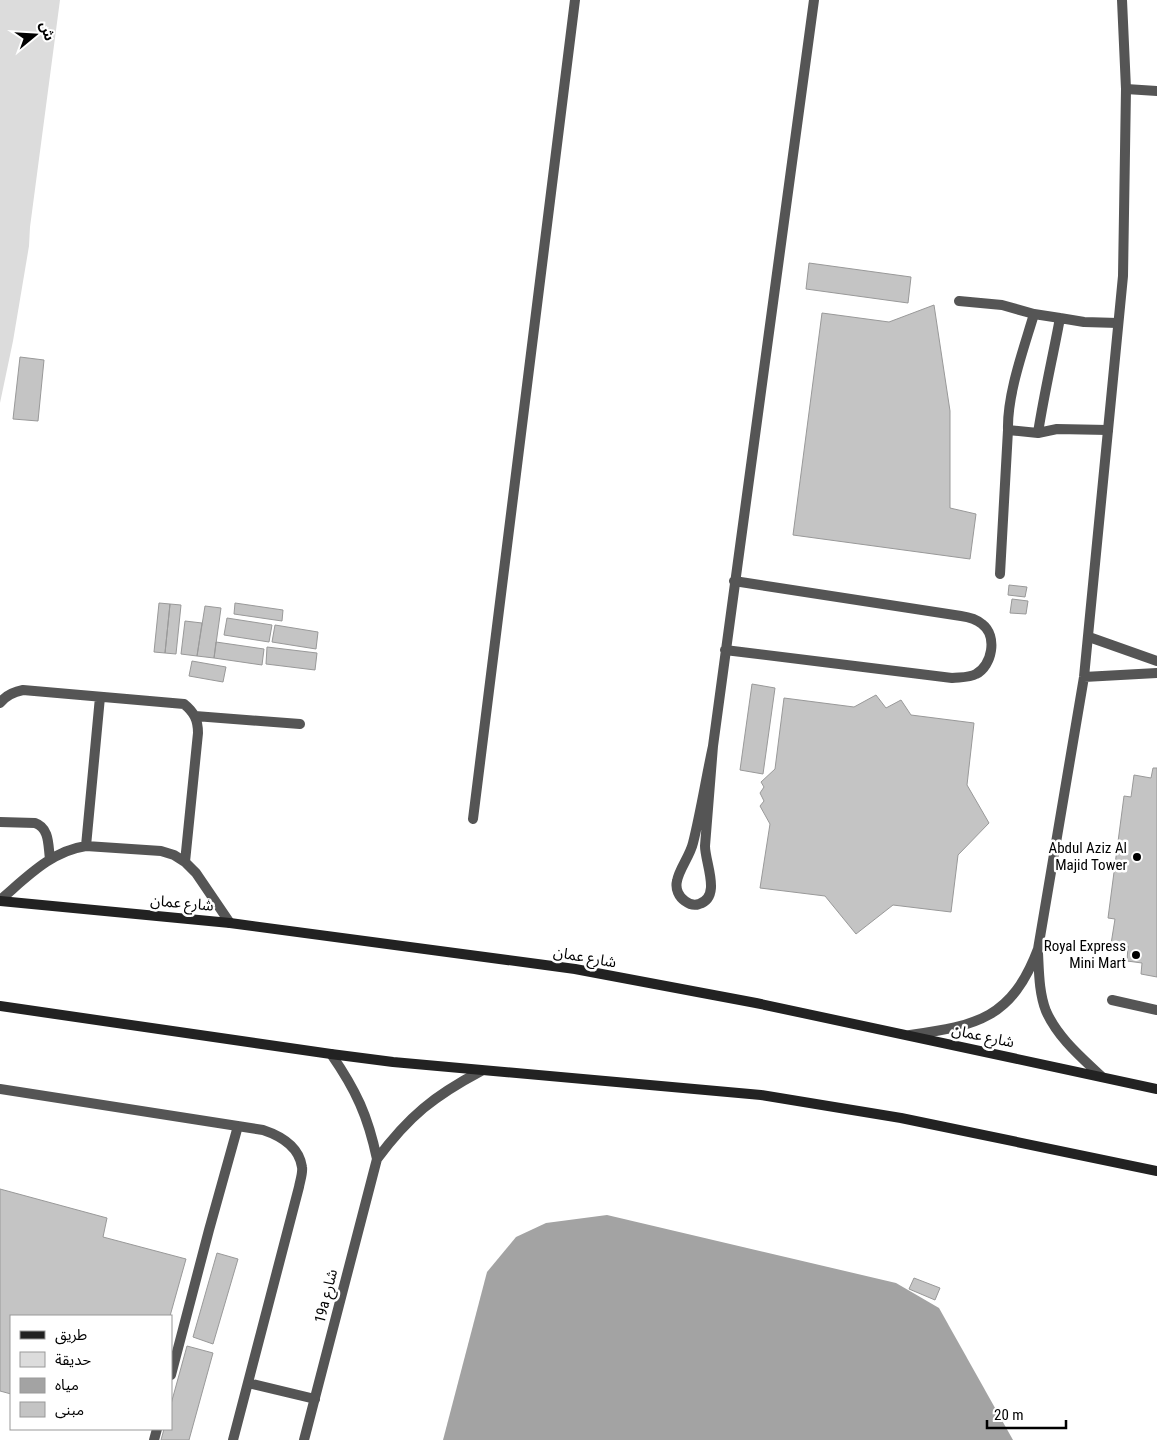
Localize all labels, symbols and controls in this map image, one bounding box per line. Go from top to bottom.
north arrow [10,10,60,60]
text: ش [37,19,58,43]
place label: Abdul Aziz Al Majid Tower [1048,839,1127,874]
marker: Abdul Aziz Al Majid Tower [1131,851,1143,863]
street label: شارع عمان [149,891,215,918]
place label: Royal Express Mini Mart [1044,937,1126,972]
street label: شارع عمان [552,943,618,974]
marker: Royal Express Mini Mart [1130,949,1142,961]
street label: شارع عمان [949,1021,1016,1054]
street label: 19a شارع [311,1267,344,1325]
legend [10,1315,172,1430]
text: طريق [55,1326,87,1345]
text: حديقة [55,1351,91,1369]
text: مياه [55,1376,79,1394]
scale bar [987,1398,1066,1430]
text: مبنى [55,1401,84,1419]
text: 20 m [994,1406,1024,1424]

